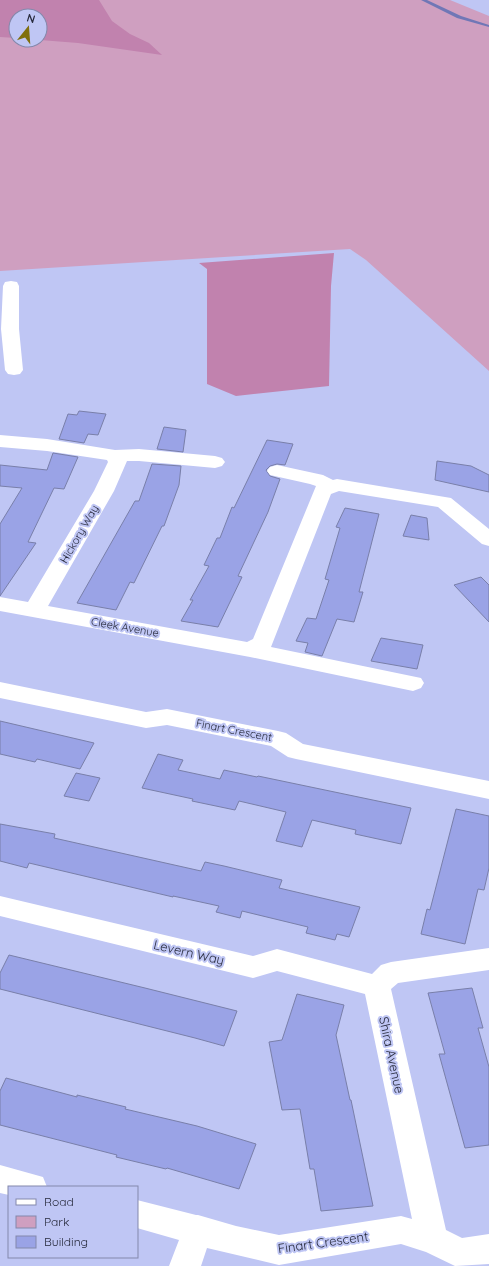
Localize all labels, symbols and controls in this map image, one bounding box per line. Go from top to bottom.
north arrow [8,8,48,48]
text: N [25,11,37,26]
street label: Hickory Way [57,502,101,566]
street label: Cleek Avenue [90,614,160,640]
street label: Finart Crescent [195,716,273,744]
street label: Levern Way [152,936,226,968]
street label: Shira Avenue [376,1015,408,1095]
legend [8,1186,138,1258]
text: Road [44,1194,74,1209]
text: Park [44,1214,69,1229]
street label: Finart Crescent [277,1228,369,1256]
text: Building [44,1234,88,1249]

